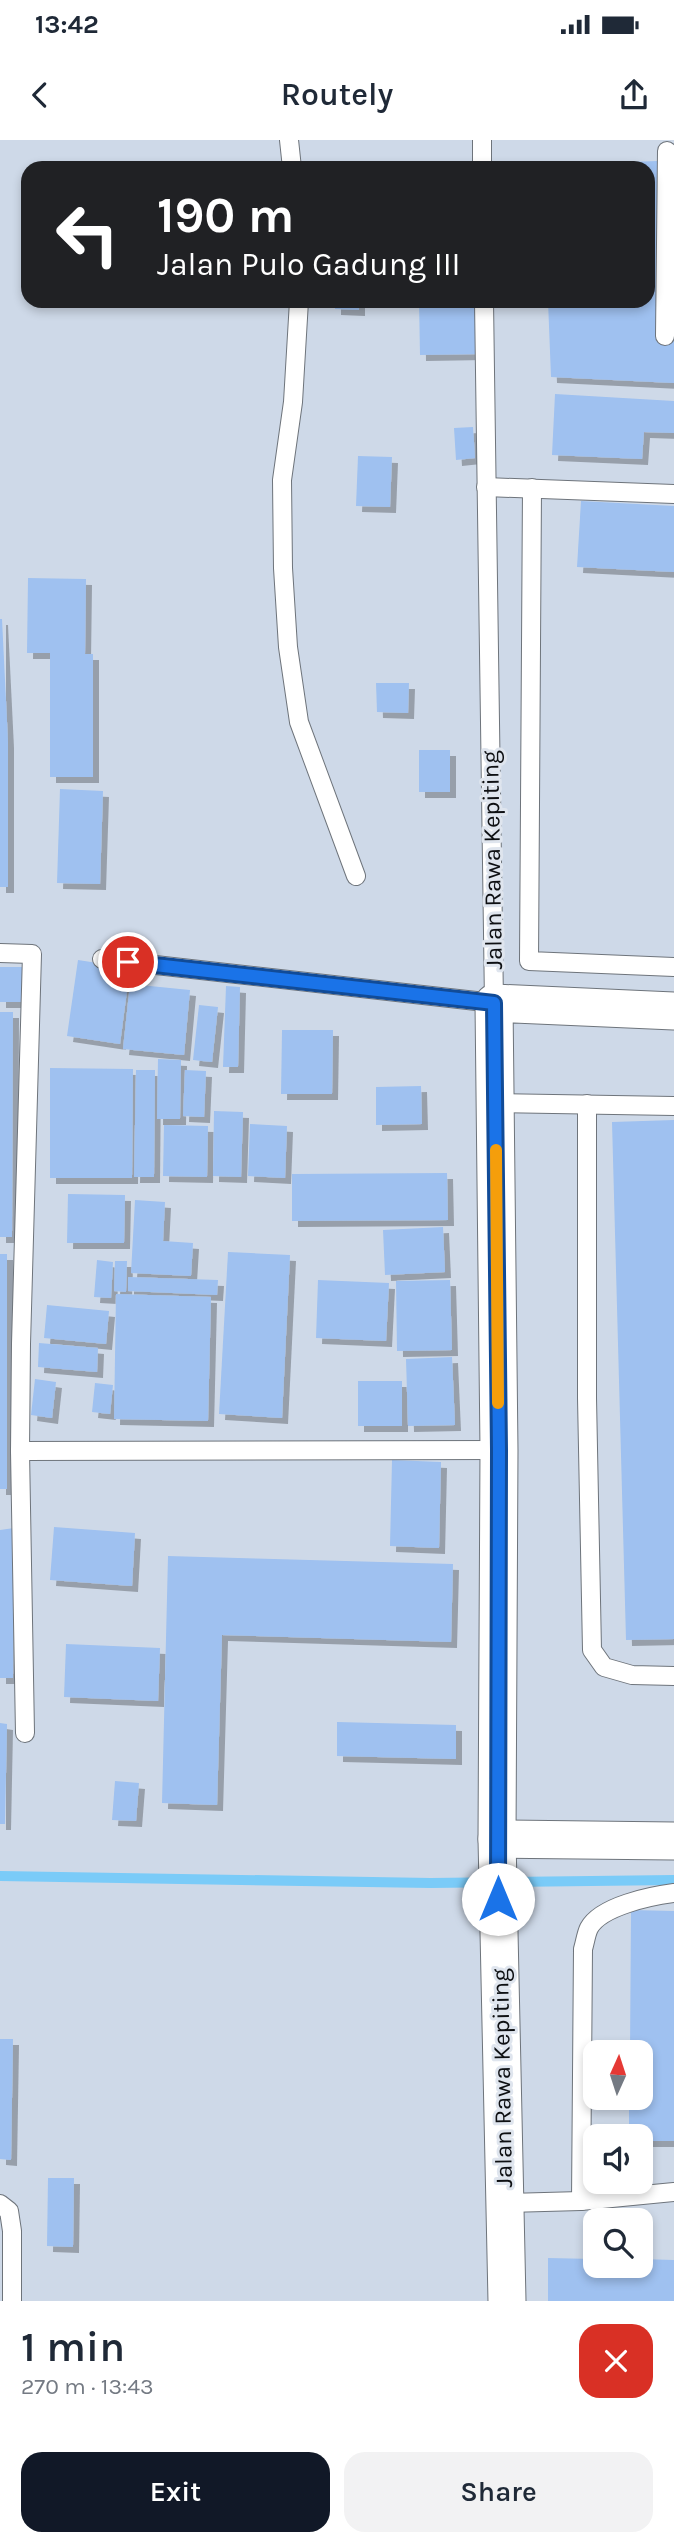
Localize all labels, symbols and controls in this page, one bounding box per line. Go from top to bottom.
text: 13:42 [35,9,99,40]
icon: back [21,76,59,114]
text: Routely [281,76,393,113]
icon: share [615,76,653,114]
text: 190 m [157,187,294,244]
icon: left [42,189,133,280]
text: Jalan Pulo Gadung III [157,246,461,283]
street label: Jalan Rawa Kepiting [476,750,508,970]
pin [98,932,158,992]
icon: arrive [109,943,147,981]
position arrow [461,1862,535,1936]
street label: Jalan Rawa Kepiting [486,1968,518,2188]
north arrow [583,2040,653,2110]
map controls [583,2040,653,2278]
button: sound [583,2124,653,2194]
button: search [583,2208,653,2278]
text: 1 min [21,2322,125,2372]
button: close [579,2324,653,2398]
text: 270 m · 13:43 [21,2373,154,2400]
button: Exit [21,2452,330,2532]
button: Share [344,2452,653,2532]

